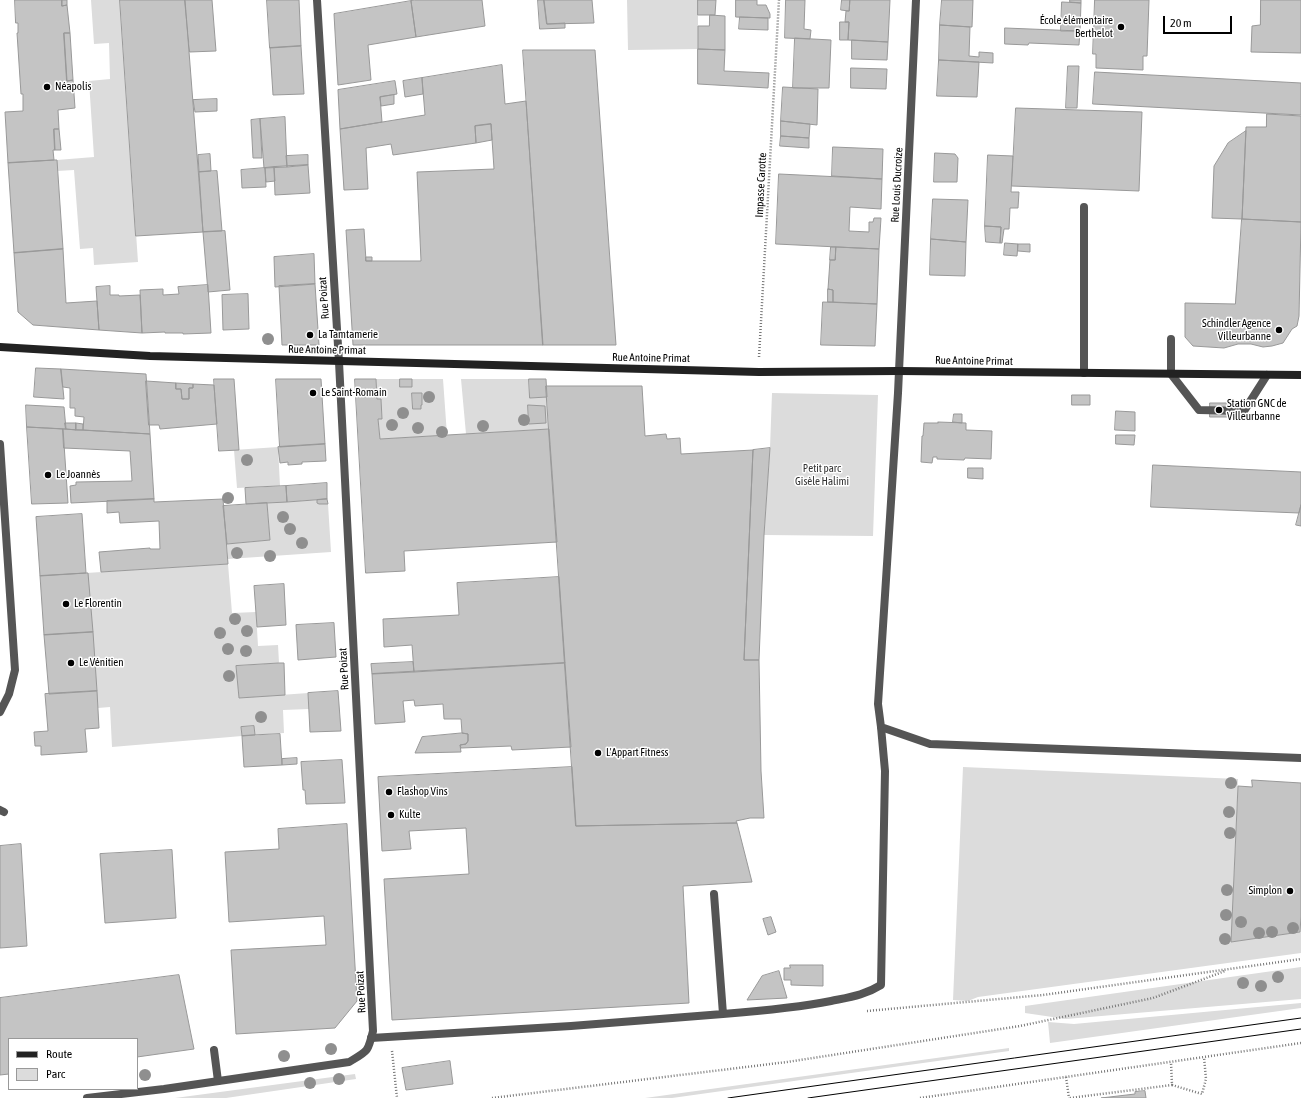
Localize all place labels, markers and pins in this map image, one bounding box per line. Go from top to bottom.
place label: École élémentaire Berthelot [1040,14,1113,40]
marker: École élémentaire Berthelot [1116,22,1126,32]
place label: Néapolis [55,80,91,94]
marker: Néapolis [42,82,52,92]
place label: Schindler Agence Villeurbanne [1202,317,1271,343]
marker: Schindler Agence Villeurbanne [1274,325,1284,335]
place label: La Tamtamerie [318,328,378,342]
marker: La Tamtamerie [305,330,315,340]
place label: Le Saint-Romain [321,386,387,400]
marker: Le Saint-Romain [308,388,318,398]
place label: Station GNC de Villeurbanne [1227,397,1287,423]
marker: Station GNC de Villeurbanne [1214,405,1224,415]
place label: Le Joannès [56,468,100,482]
marker: Le Joannès [43,470,53,480]
place label: Le Florentin [74,597,122,611]
marker: Le Florentin [61,599,71,609]
place label: Le Vénitien [79,656,124,670]
marker: Le Vénitien [66,658,76,668]
place label: L'Appart Fitness [606,746,668,760]
marker: L'Appart Fitness [593,748,603,758]
place label: Flashop Vins [397,785,448,799]
marker: Flashop Vins [384,787,394,797]
place label: Kulte [399,808,421,822]
marker: Kulte [386,810,396,820]
place label: Simplon [1248,884,1282,898]
marker: Simplon [1285,886,1295,896]

